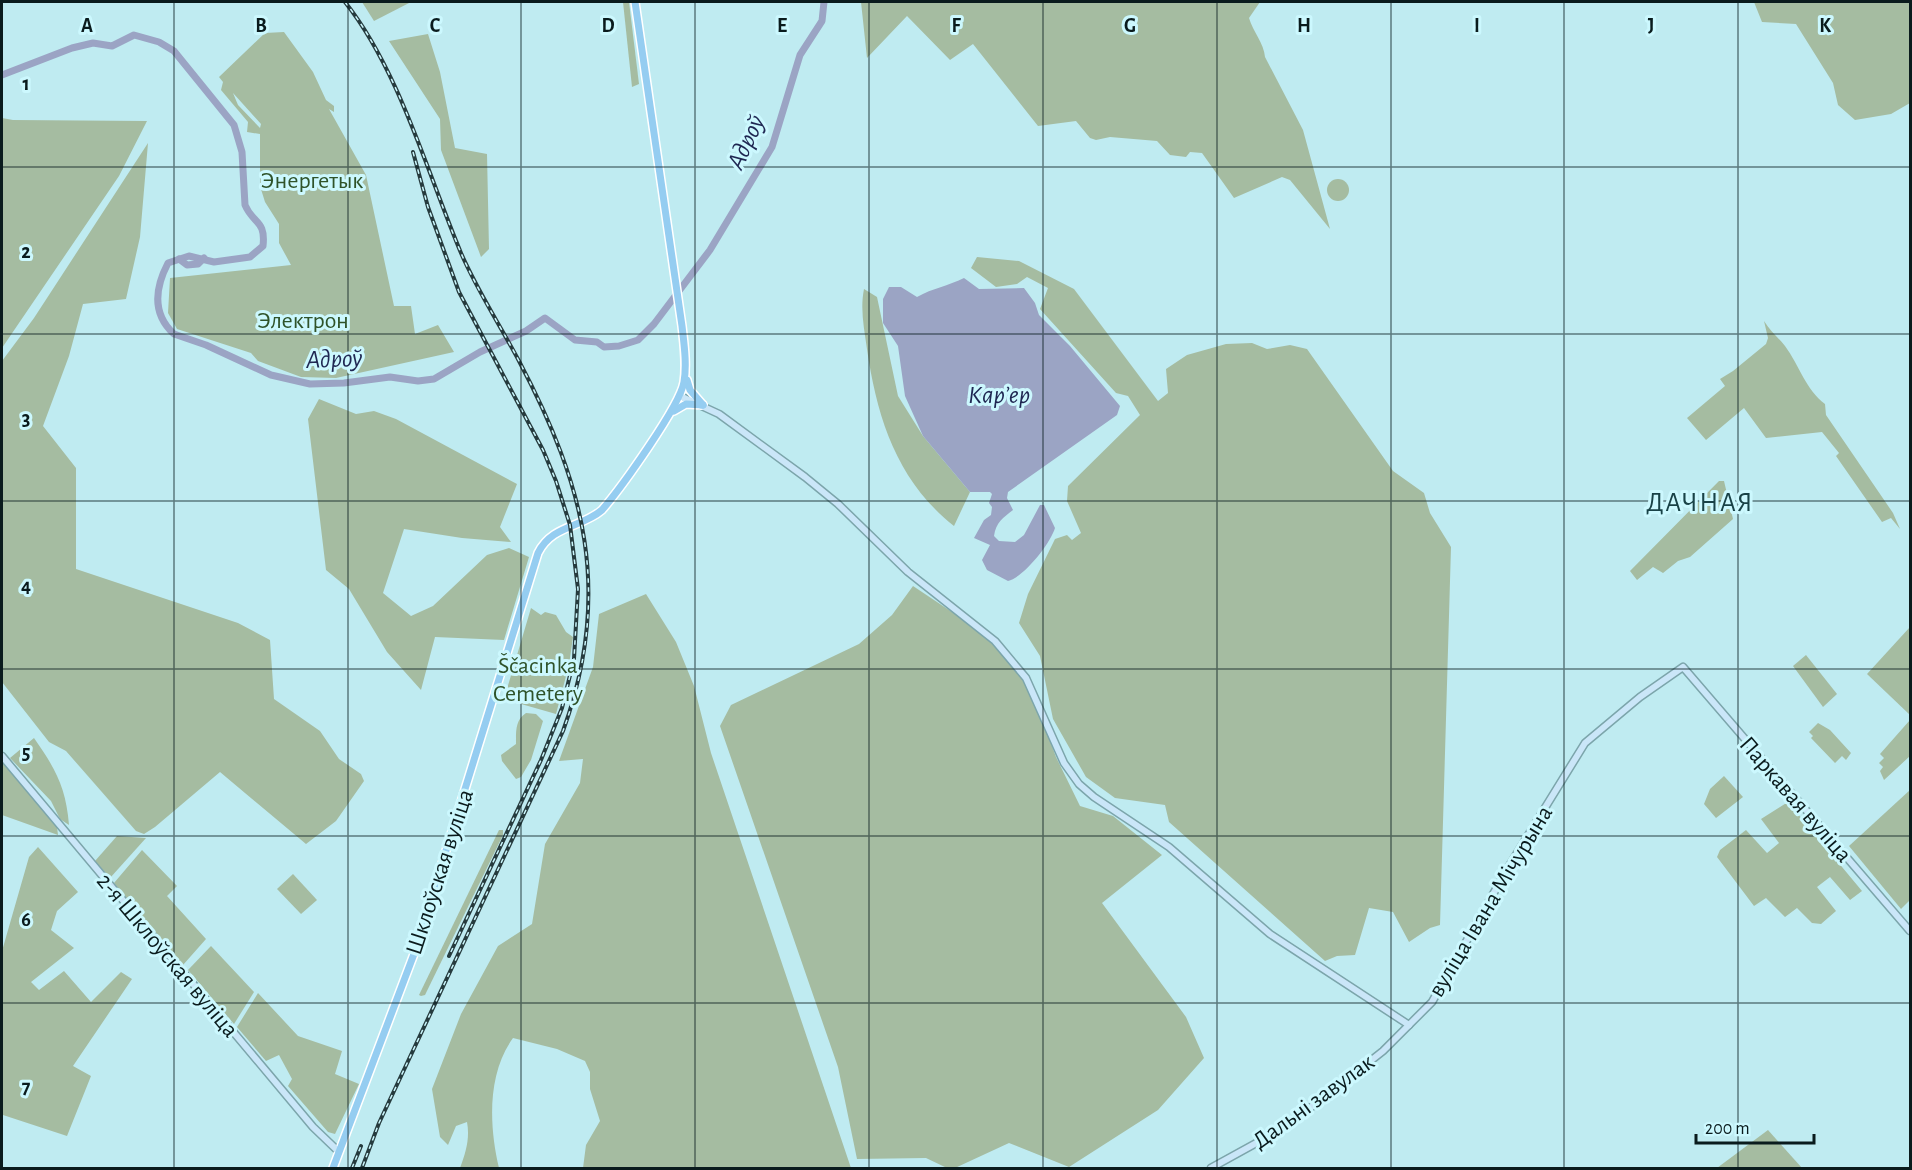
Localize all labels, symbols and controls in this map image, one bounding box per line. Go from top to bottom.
text: A [81,16,93,36]
text: B [255,16,267,36]
text: C [430,16,441,36]
text: D [601,16,615,36]
text: E [777,16,787,36]
text: F [951,16,961,36]
text: G [1124,16,1136,36]
text: H [1297,16,1311,36]
text: I [1474,16,1480,36]
text: J [1648,16,1654,36]
text: K [1819,16,1831,36]
text: 1 [22,74,30,94]
water label: Адроў [722,111,770,175]
park label: Энергетык [261,169,363,193]
text: 2 [21,242,31,262]
park label: Электрон [257,309,349,333]
water label: Адроў [304,345,364,373]
water label: Карʼер [968,382,1030,408]
text: 3 [22,409,30,429]
district label: ДАЧНАЯ [1646,489,1754,516]
text: 4 [21,576,31,596]
park label: Ščacinka Cemetery [493,653,583,706]
street label: Паркавая вуліца [1734,732,1856,867]
text: 5 [22,743,30,763]
street label: Шклоўская вуліца [402,786,478,958]
street label: вуліца Івана Мічурына [1424,802,1557,1001]
street label: 2-я Шклоўская вуліца [92,869,243,1042]
text: 6 [21,910,31,930]
street label: Дальні завулак [1248,1050,1379,1154]
text: 7 [22,1077,31,1097]
scale bar [1696,1107,1814,1145]
text: 200 m [1705,1120,1750,1138]

